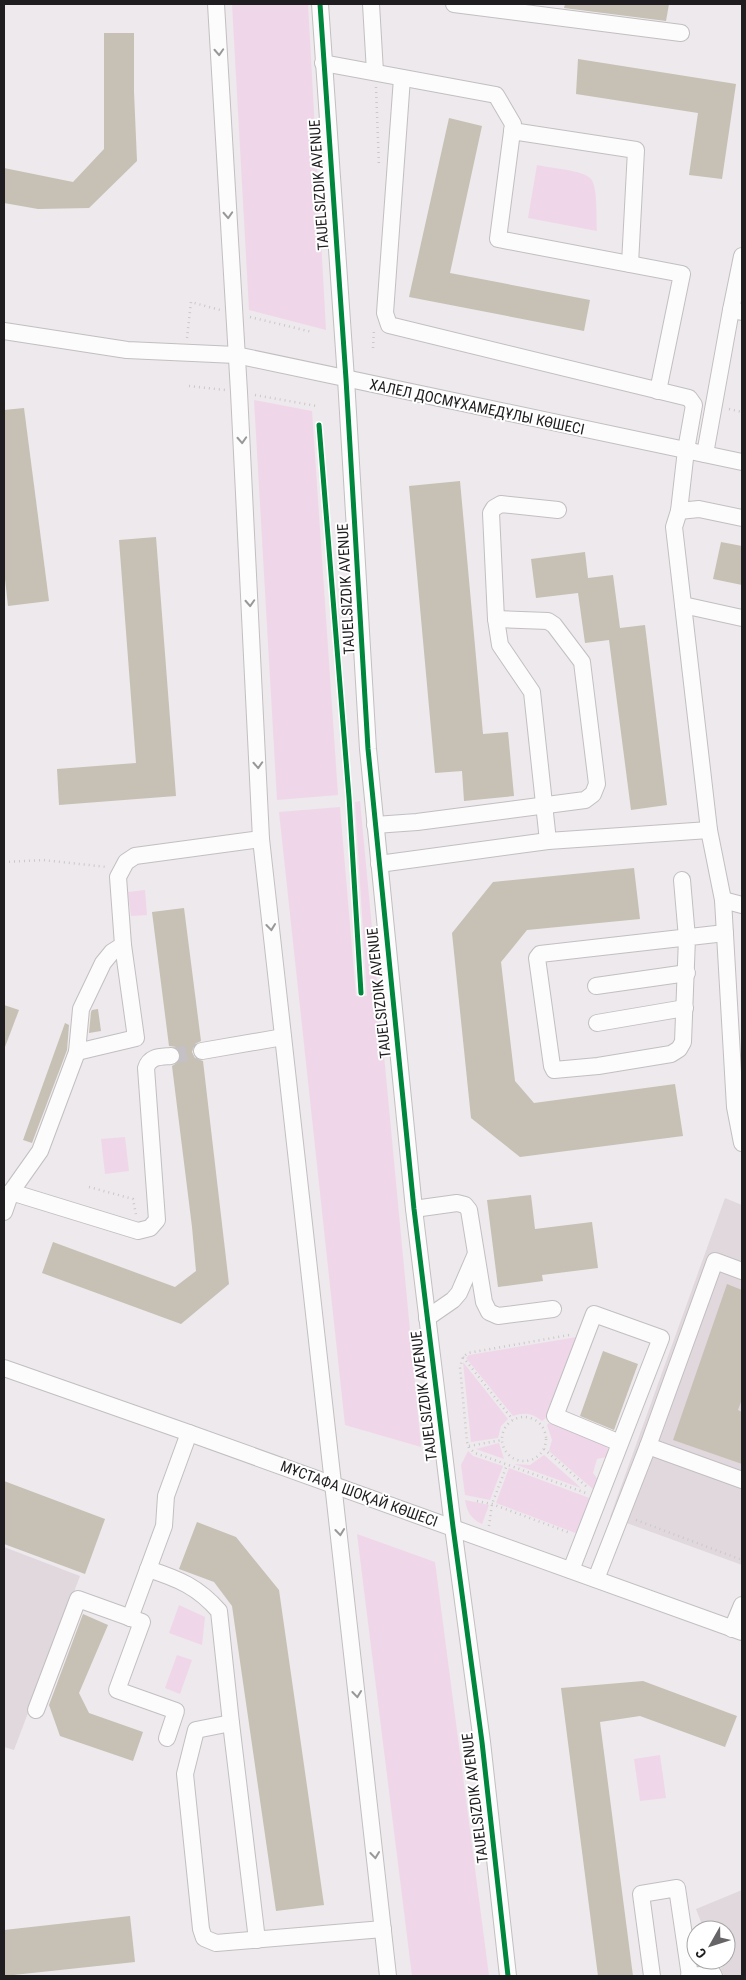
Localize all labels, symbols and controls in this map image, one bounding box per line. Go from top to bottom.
one-way arrow [214,49,225,57]
street label: TAUELSIZDIK AVENUE [305,119,333,251]
one-way arrow [223,211,234,219]
street label: ХАЛЕЛ ДОСМҰХАМЕДҰЛЫ КӨШЕСІ [368,375,586,439]
one-way arrow [236,437,247,445]
street label: TAUELSIZDIK AVENUE [334,523,358,655]
one-way arrow [244,599,255,607]
one-way arrow [252,761,263,769]
one-way arrow [265,923,276,931]
street label: TAUELSIZDIK AVENUE [363,927,395,1059]
street label: TAUELSIZDIK AVENUE [407,1330,441,1462]
street label: МҰСТАФА ШОҚАЙ КӨШЕСІ [278,1457,440,1531]
one-way arrow [334,1529,345,1537]
one-way arrow [351,1690,362,1698]
street label: TAUELSIZDIK AVENUE [458,1732,492,1864]
one-way arrow [369,1852,380,1860]
north arrow [686,1920,736,1970]
text: С [692,1945,710,1961]

